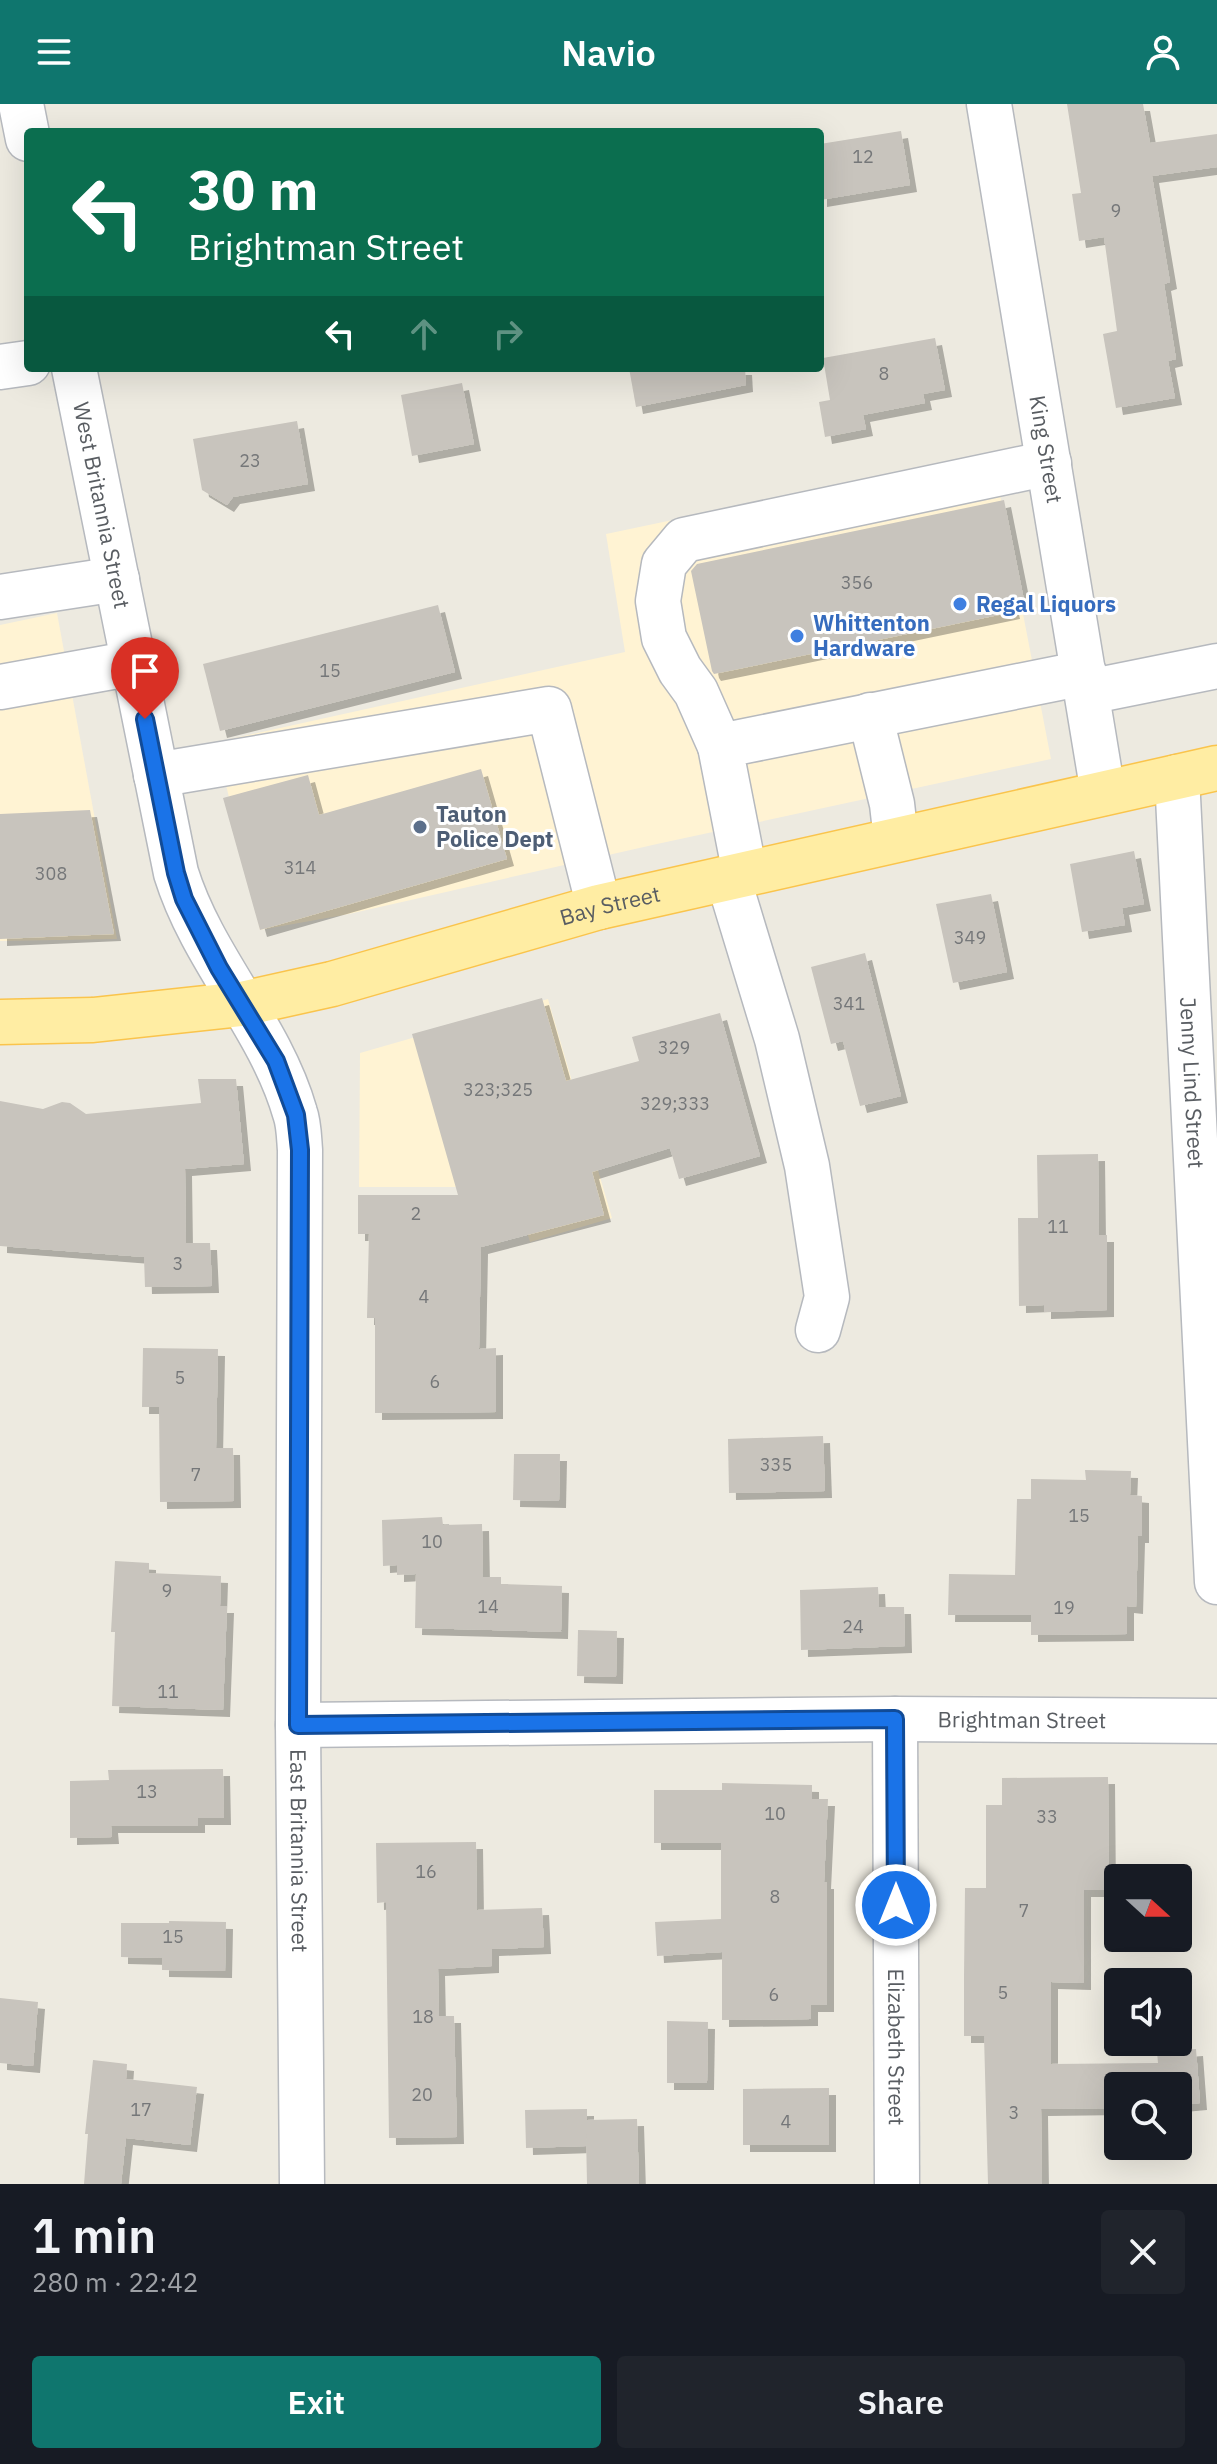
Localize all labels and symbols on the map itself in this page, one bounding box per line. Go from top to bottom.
house number: 12 [852,145,874,168]
house number: 9 [1111,199,1121,222]
house number: 8 [879,362,889,385]
street label: King Street [1023,393,1070,505]
street label: West Britannia Street [67,399,137,611]
house number: 23 [239,449,261,472]
house number: 356 [841,571,873,594]
place label: Regal Liquors [976,589,1116,618]
marker: Regal Liquors [951,595,969,613]
place label: Whittenton Hardware [813,608,930,662]
marker: Whittenton Hardware [788,627,806,645]
pin [111,637,179,719]
house number: 15 [319,659,341,682]
place label: Tauton Police Dept [436,799,554,853]
marker: Tauton Police Dept [411,818,429,836]
house number: 314 [284,856,316,879]
house number: 308 [35,862,67,885]
street label: Bay Street [556,879,663,932]
house number: 349 [954,926,986,949]
house number: 341 [833,992,865,1015]
street label: Jenny Lind Street [1174,996,1211,1169]
house number: 329 [658,1036,690,1059]
house number: 323;325 [463,1078,533,1101]
house number: 329;333 [640,1092,710,1115]
house number: 2 [411,1202,421,1225]
house number: 11 [1047,1215,1069,1238]
house number: 3 [173,1252,183,1275]
house number: 4 [419,1285,430,1308]
house number: 5 [175,1366,185,1389]
house number: 6 [430,1370,440,1393]
house number: 335 [760,1453,792,1476]
house number: 7 [191,1463,201,1486]
house number: 15 [1068,1504,1090,1527]
house number: 10 [421,1530,443,1553]
house number: 9 [162,1579,172,1602]
house number: 14 [477,1595,499,1618]
house number: 19 [1053,1596,1075,1619]
house number: 24 [842,1615,864,1638]
house number: 11 [157,1680,179,1703]
street label: Brightman Street [937,1704,1107,1734]
street label: East Britannia Street [284,1749,315,1953]
house number: 13 [136,1780,158,1803]
house number: 10 [764,1802,786,1825]
house number: 33 [1036,1805,1058,1828]
house number: 16 [415,1860,437,1883]
position arrow [854,1863,938,1947]
north arrow [1104,1864,1192,1952]
house number: 8 [770,1885,780,1908]
house number: 7 [1019,1899,1029,1922]
house number: 15 [162,1925,184,1948]
street label: Elizabeth Street [882,1968,912,2126]
house number: 5 [998,1981,1008,2004]
house number: 6 [769,1983,779,2006]
house number: 18 [412,2005,434,2028]
house number: 20 [411,2083,433,2106]
house number: 17 [130,2098,152,2121]
house number: 3 [1009,2101,1019,2124]
house number: 4 [781,2110,792,2133]

